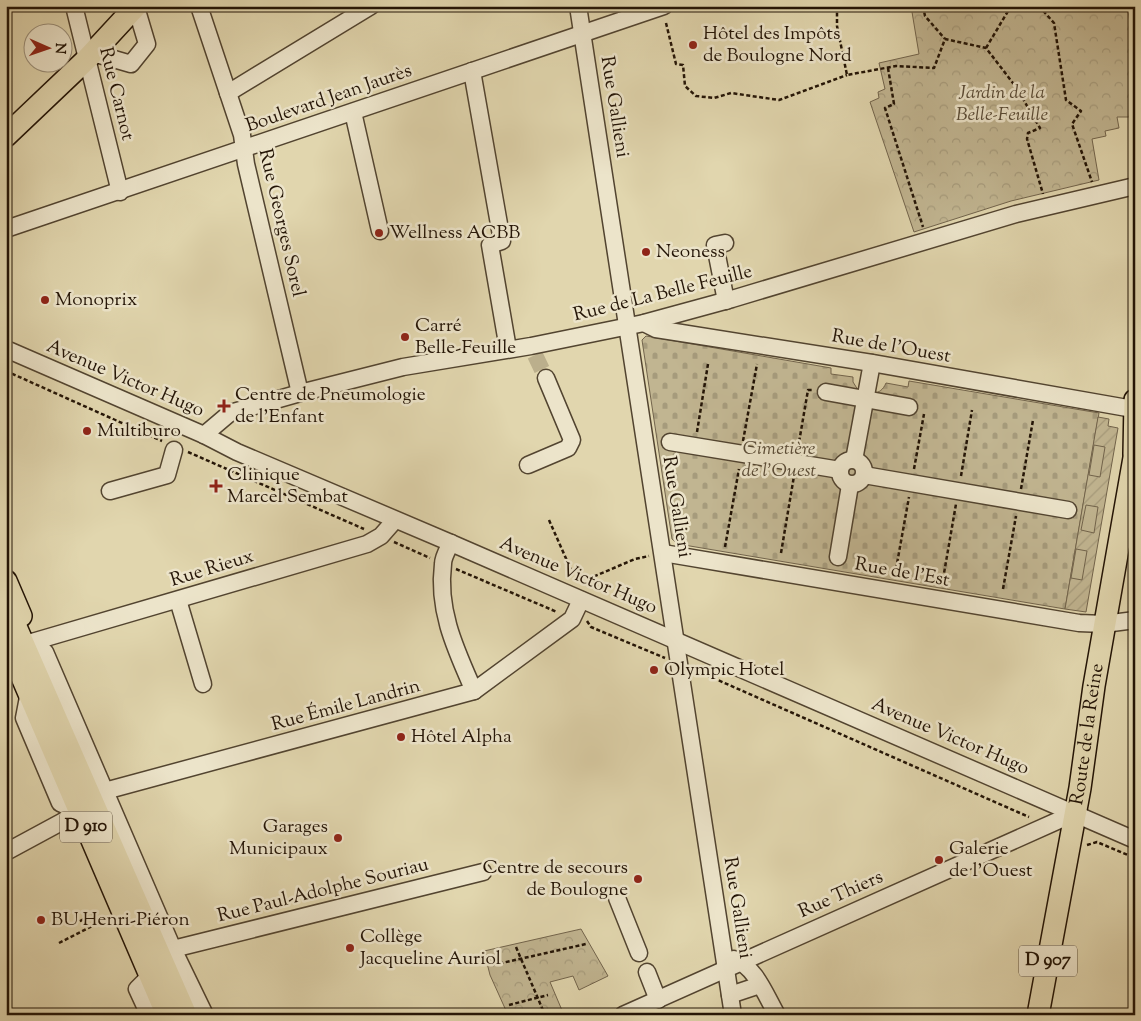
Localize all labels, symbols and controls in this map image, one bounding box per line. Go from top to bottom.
place label: Hôtel des Impôts de Boulogne Nord [703,21,852,70]
north arrow [22,22,72,72]
marker: Hôtel des Impôts de Boulogne Nord [687,39,699,51]
text: N [49,42,69,54]
street label: Rue Carnot [91,44,141,144]
street label: Rue Gallieni [593,54,635,160]
street label: Boulevard Jean Jaurès [242,58,416,140]
park label: Jardin de la Belle-Feuille [956,80,1048,129]
street label: Rue Georges Sorel [251,146,311,300]
place label: Wellness ACBB [389,220,520,247]
marker: Wellness ACBB [373,227,385,239]
place label: Neoness [656,239,725,266]
marker: Neoness [640,246,652,258]
street label: Rue de La Belle Feuille [571,259,755,329]
place label: Monoprix [55,287,137,314]
marker: Monoprix [39,294,51,306]
place label: Carré Belle-Feuille [415,313,516,362]
street label: Rue de l'Ouest [829,323,953,371]
marker: Carré Belle-Feuille [399,331,411,343]
street label: Avenue Victor Hugo [42,334,208,424]
place label: Centre de Pneumologie de l'Enfant [235,382,426,431]
marker: Centre de Pneumologie de l'Enfant [217,399,231,413]
place label: Multiburo [97,418,181,445]
marker: Multiburo [81,425,93,437]
park label: Cimetière de l'Ouest [742,436,817,485]
street label: Rue Gallieni [655,454,697,560]
place label: Clinique Marcel Sembat [227,462,348,511]
marker: Clinique Marcel Sembat [209,479,223,493]
street label: Avenue Victor Hugo [495,531,661,621]
street label: Rue Rieux [167,544,257,594]
street label: Rue de l'Est [852,551,952,595]
place label: Olympic Hotel [664,657,785,684]
street label: Route de la Reine [1064,661,1111,807]
marker: Olympic Hotel [648,664,660,676]
street label: Rue Émile Landrin [269,673,423,739]
street label: Avenue Victor Hugo [867,692,1033,782]
place label: Hôtel Alpha [411,724,512,751]
marker: Hôtel Alpha [395,731,407,743]
road number: D 910 [60,812,112,842]
place label: Garages Municipaux [229,814,328,863]
marker: Garages Municipaux [332,832,344,844]
place label: Galerie de l'Ouest [949,836,1033,885]
street label: Rue Paul-Adolphe Souriau [215,852,432,930]
marker: Galerie de l'Ouest [933,854,945,866]
place label: Centre de secours de Boulogne [483,855,628,904]
street label: Rue Gallieni [716,855,758,961]
street label: Rue Thiers [794,864,888,926]
marker: Centre de secours de Boulogne [632,873,644,885]
place label: BU Henri-Piéron [51,907,190,934]
marker: BU Henri-Piéron [35,914,47,926]
place label: Collège Jacqueline Auriol [359,924,501,973]
marker: Collège Jacqueline Auriol [344,942,356,954]
road number: D 907 [1019,946,1077,976]

